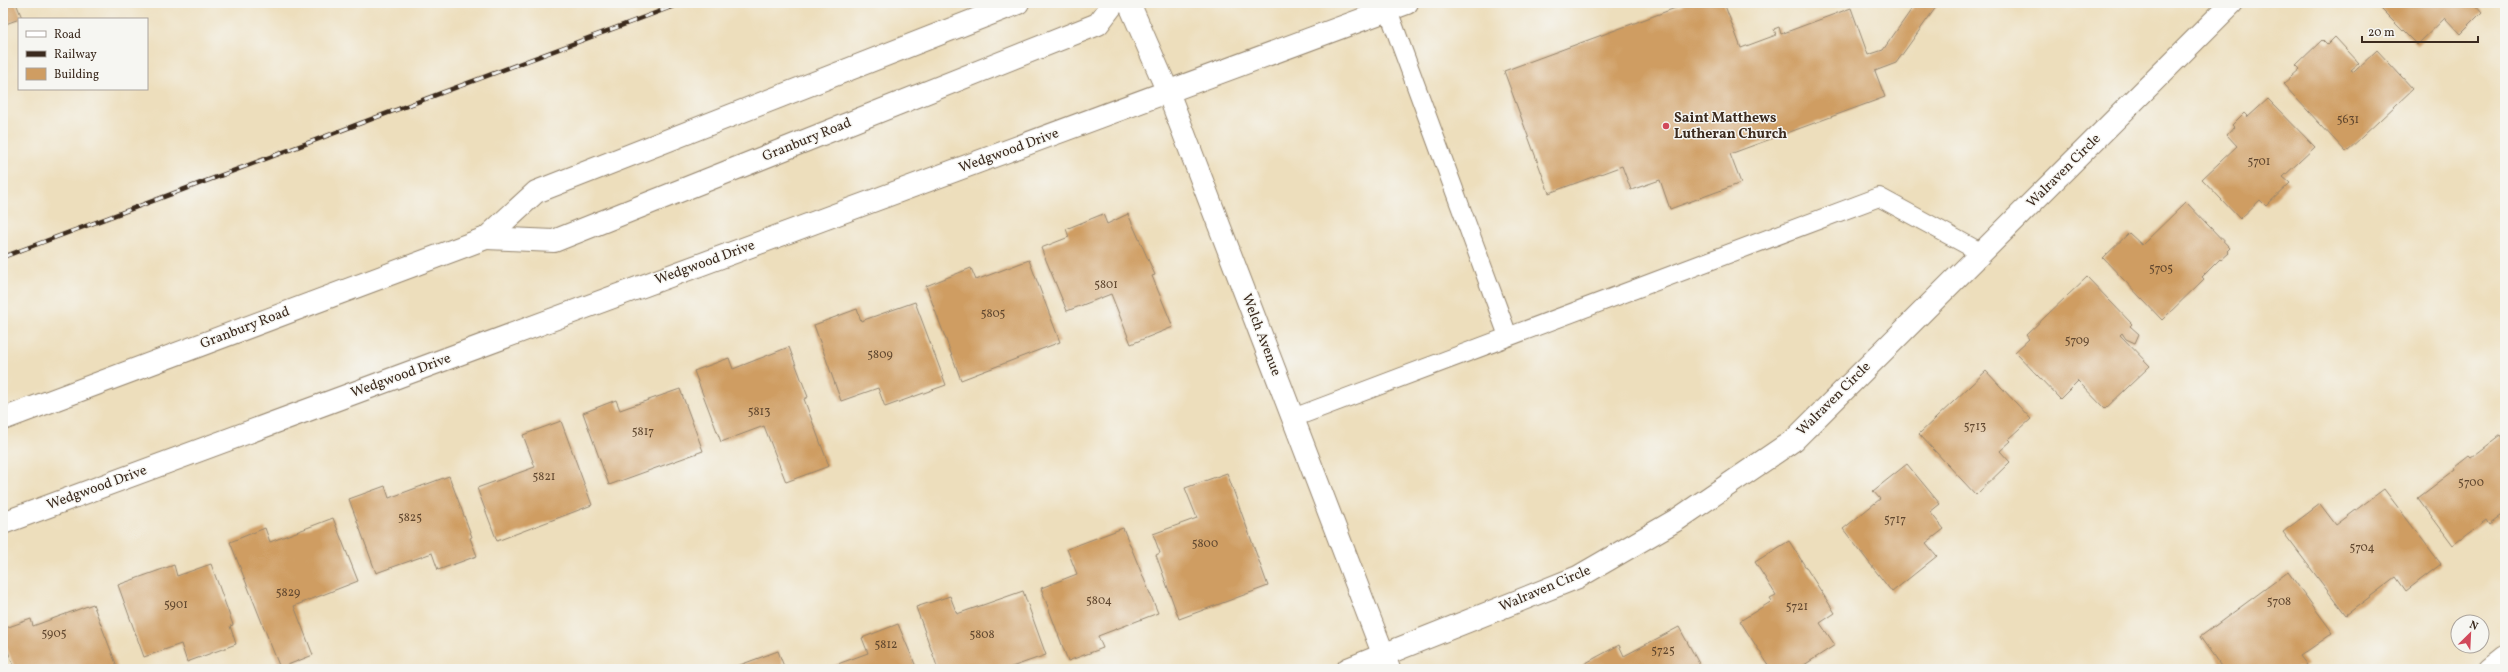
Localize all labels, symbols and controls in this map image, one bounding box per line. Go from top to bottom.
legend [18,18,148,90]
scale bar [2362,18,2478,44]
text: 20 m [2368,25,2395,41]
text: Road [54,27,81,43]
text: Railway [54,47,97,63]
text: Building [54,67,99,83]
place label: Saint Matthews Lutheran Church [1674,109,1787,144]
house number: 5631 [2337,112,2359,128]
street label: Granbury Road [760,113,854,166]
marker: Saint Matthews Lutheran Church [1661,121,1671,131]
street label: Wedgwood Drive [956,124,1062,178]
street label: Walraven Circle [2023,130,2105,212]
house number: 5701 [2248,154,2270,170]
street label: Wedgwood Drive [652,236,758,290]
house number: 5705 [2149,261,2173,277]
house number: 5801 [1094,277,1118,293]
street label: Welch Avenue [1237,291,1286,379]
street label: Granbury Road [198,302,293,354]
house number: 5805 [981,306,1006,322]
house number: 5709 [2065,333,2089,349]
house number: 5809 [867,347,893,363]
street label: Wedgwood Drive [348,349,454,403]
street label: Walraven Circle [1793,358,1875,440]
house number: 5813 [748,404,770,420]
house number: 5713 [1964,419,1986,435]
house number: 5817 [632,424,654,440]
street label: Wedgwood Drive [44,461,150,515]
house number: 5821 [533,469,555,485]
house number: 5700 [2458,475,2484,491]
house number: 5825 [398,510,422,526]
house number: 5717 [1884,512,1906,528]
house number: 5800 [1192,536,1218,552]
house number: 5704 [2349,540,2375,556]
street label: Walraven Circle [1496,561,1594,617]
house number: 5829 [276,585,300,601]
house number: 5804 [1086,593,1112,609]
house number: 5708 [2267,594,2291,610]
house number: 5901 [164,597,188,613]
house number: 5721 [1786,599,1808,615]
north arrow [2450,614,2490,654]
text: N [2467,618,2480,635]
house number: 5905 [42,626,67,642]
house number: 5808 [969,627,995,643]
house number: 5812 [875,637,897,653]
house number: 5725 [1651,643,1675,659]

